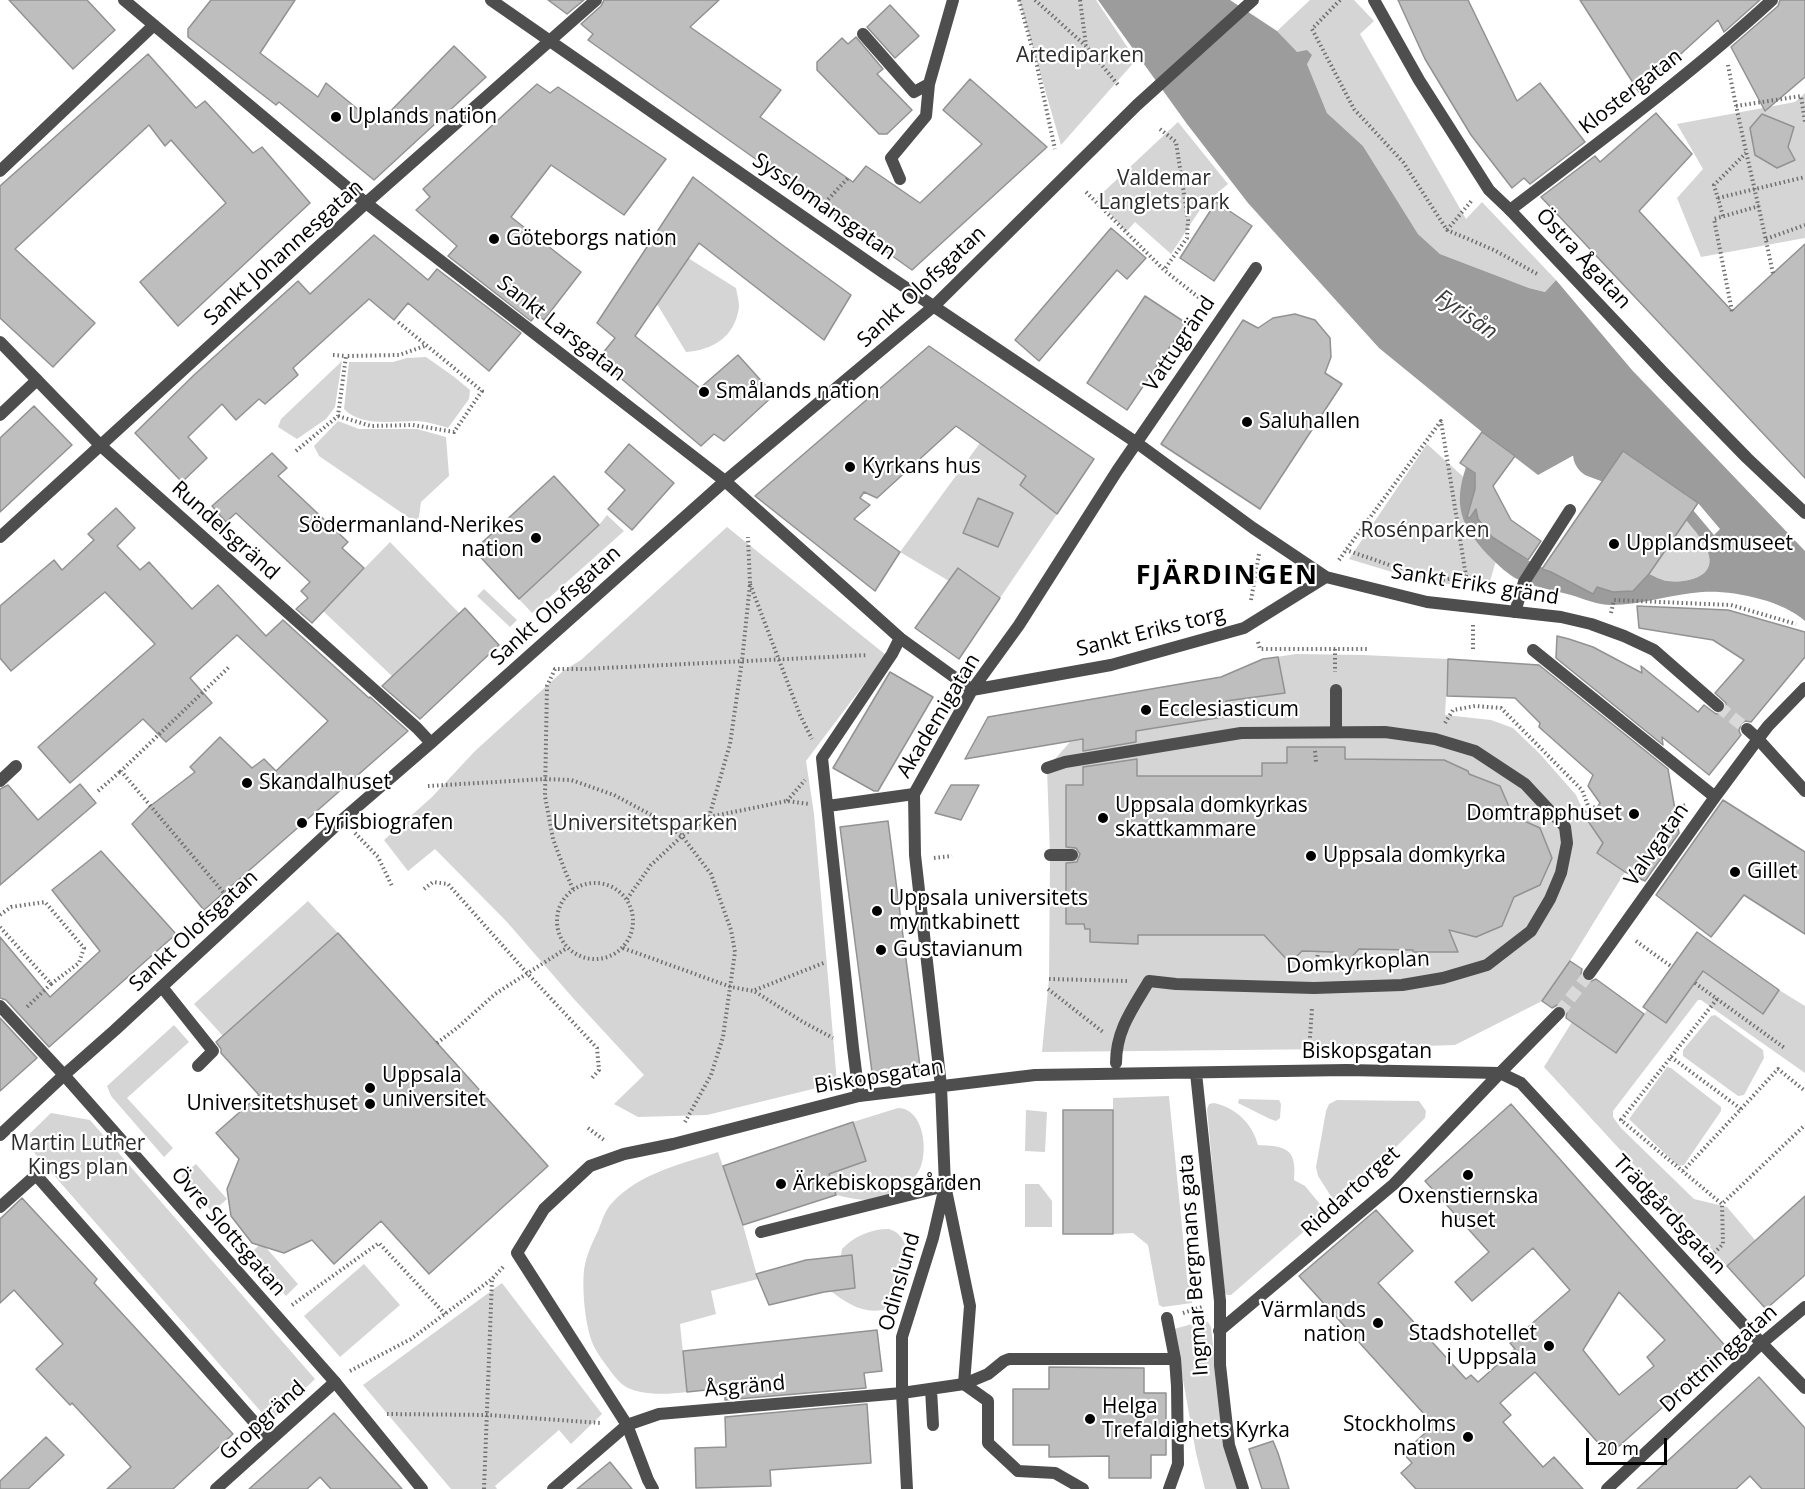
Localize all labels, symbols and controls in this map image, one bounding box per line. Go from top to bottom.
park label: Artediparken [1016,43,1144,69]
street label: Klostergatan [1574,44,1688,140]
place label: Uplands nation [348,104,497,130]
marker: Uplands nation [329,110,343,124]
street label: Sysslomansgatan [748,148,900,266]
park label: Valdemar Langlets park [1098,166,1230,216]
street label: Sankt Johannesgatan [199,175,369,331]
street label: Östra Ågatan [1530,204,1636,314]
street label: Sankt Olofsgatan [853,221,991,353]
place label: Göteborgs nation [506,226,677,252]
marker: Göteborgs nation [487,232,501,246]
street label: Sankt Larsgatan [492,271,630,387]
water label: Fyrisån [1430,284,1502,346]
street label: Vattugränd [1139,292,1221,396]
place label: Smålands nation [716,379,880,405]
marker: Smålands nation [697,385,711,399]
place label: Saluhallen [1259,409,1360,435]
marker: Saluhallen [1240,415,1254,429]
place label: Kyrkans hus [862,454,981,480]
marker: Kyrkans hus [843,460,857,474]
street label: Rundelsgränd [166,476,284,586]
place label: Södermanland-Nerikes nation [299,513,524,563]
park label: Rosénparken [1360,518,1490,544]
marker: Södermanland-Nerikes nation [529,531,543,545]
place label: Upplandsmuseet [1626,531,1793,557]
marker: Upplandsmuseet [1607,537,1621,551]
street label: Sankt Olofsgatan [486,541,626,671]
street label: Sankt Eriks gränd [1389,559,1561,611]
district label: FJÄRDINGEN [1136,560,1318,592]
street label: Sankt Eriks torg [1074,601,1228,663]
street label: Akademigatan [892,649,986,783]
place label: Ecclesiasticum [1158,697,1299,723]
marker: Ecclesiasticum [1139,703,1153,717]
place label: Skandalhuset [259,770,391,796]
marker: Skandalhuset [240,776,254,790]
place label: Uppsala domkyrkas skattkammare [1115,793,1308,843]
street label: Valvgatan [1619,799,1695,891]
place label: Domtrapphuset [1466,801,1622,827]
marker: Domtrapphuset [1627,807,1641,821]
place label: Fyrisbiografen [314,810,453,836]
park label: Universitetsparken [552,811,738,837]
marker: Uppsala domkyrkas skattkammare [1096,811,1110,825]
marker: Fyrisbiografen [295,816,309,830]
place label: Uppsala domkyrka [1323,843,1506,869]
marker: Uppsala domkyrka [1304,849,1318,863]
place label: Gillet [1747,859,1797,885]
street label: Sankt Olofsgatan [125,865,263,997]
marker: Gillet [1728,865,1742,879]
place label: Uppsala universitets myntkabinett [889,886,1088,936]
marker: Uppsala universitets myntkabinett [870,904,884,918]
place label: Gustavianum [893,937,1023,963]
marker: Gustavianum [874,943,888,957]
street label: Domkyrkoplan [1286,947,1430,979]
street label: Biskopsgatan [1302,1039,1432,1065]
street label: Biskopsgatan [813,1054,945,1100]
place label: Uppsala universitet [382,1063,486,1113]
marker: Uppsala universitet [363,1081,377,1095]
place label: Universitetshuset [187,1091,358,1117]
marker: Universitetshuset [363,1097,377,1111]
park label: Martin Luther Kings plan [11,1131,145,1181]
street label: Riddartorget [1297,1141,1405,1243]
street label: Trädgårdsgatan [1607,1150,1731,1280]
street label: Ingmar Bergmans gata [1174,1153,1214,1377]
street label: Övre Slottsgatan [165,1163,291,1301]
marker: Oxenstiernska huset [1461,1168,1475,1182]
place label: Ärkebiskopsgården [793,1171,982,1197]
marker: Ärkebiskopsgården [774,1177,788,1191]
place label: Oxenstiernska huset [1398,1184,1538,1234]
street label: Odinslund [874,1230,926,1334]
place label: Värmlands nation [1261,1298,1366,1348]
street label: Drottninggatan [1655,1300,1783,1418]
marker: Värmlands nation [1371,1316,1385,1330]
place label: Stadshotellet i Uppsala [1409,1321,1537,1371]
marker: Stadshotellet i Uppsala [1542,1339,1556,1353]
street label: Åsgränd [704,1371,786,1403]
street label: Gropgränd [215,1376,311,1466]
place label: Helga Trefaldighets Kyrka [1102,1394,1290,1444]
marker: Helga Trefaldighets Kyrka [1083,1412,1097,1426]
place label: Stockholms nation [1343,1412,1456,1462]
scale bar [1589,1426,1670,1464]
marker: Stockholms nation [1461,1430,1475,1444]
text: 20 m [1597,1436,1639,1460]

